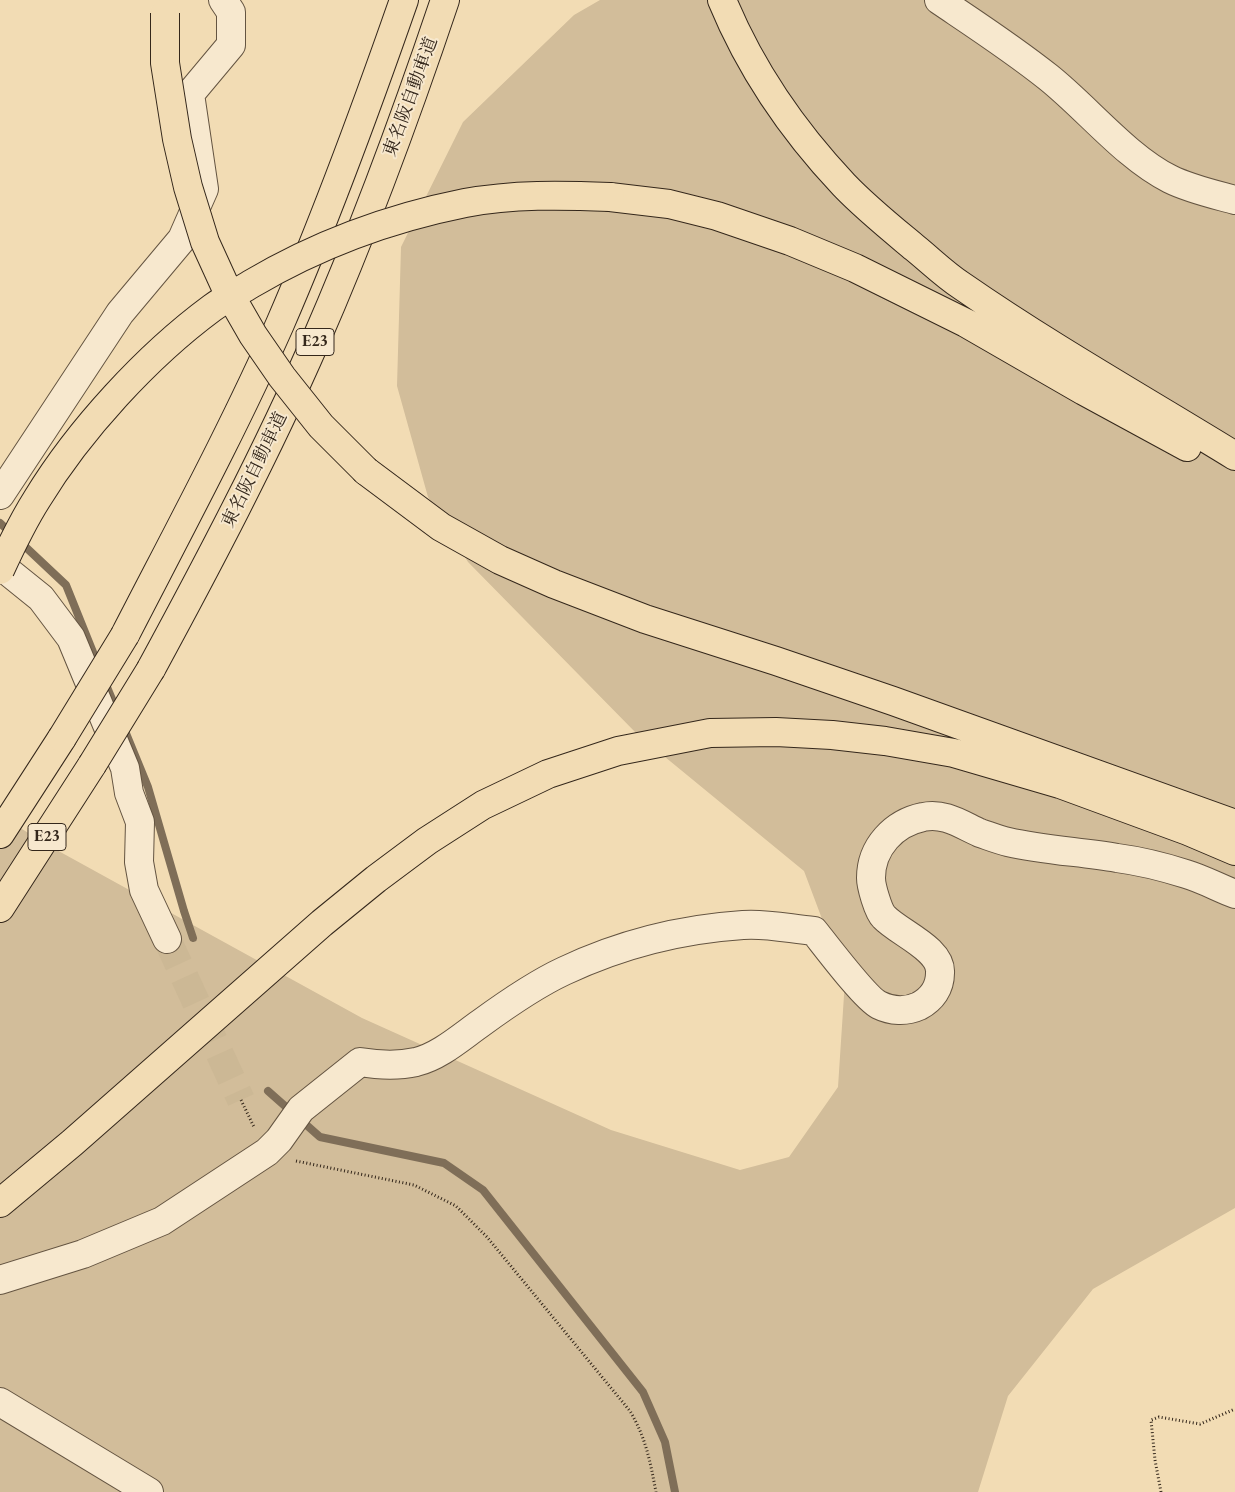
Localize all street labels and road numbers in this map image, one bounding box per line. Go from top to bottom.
street label: 東名阪自動車道 [379,34,443,160]
road number: E23 [296,328,334,356]
street label: 東名阪自動車道 [218,409,292,531]
road number: E23 [28,824,66,850]

